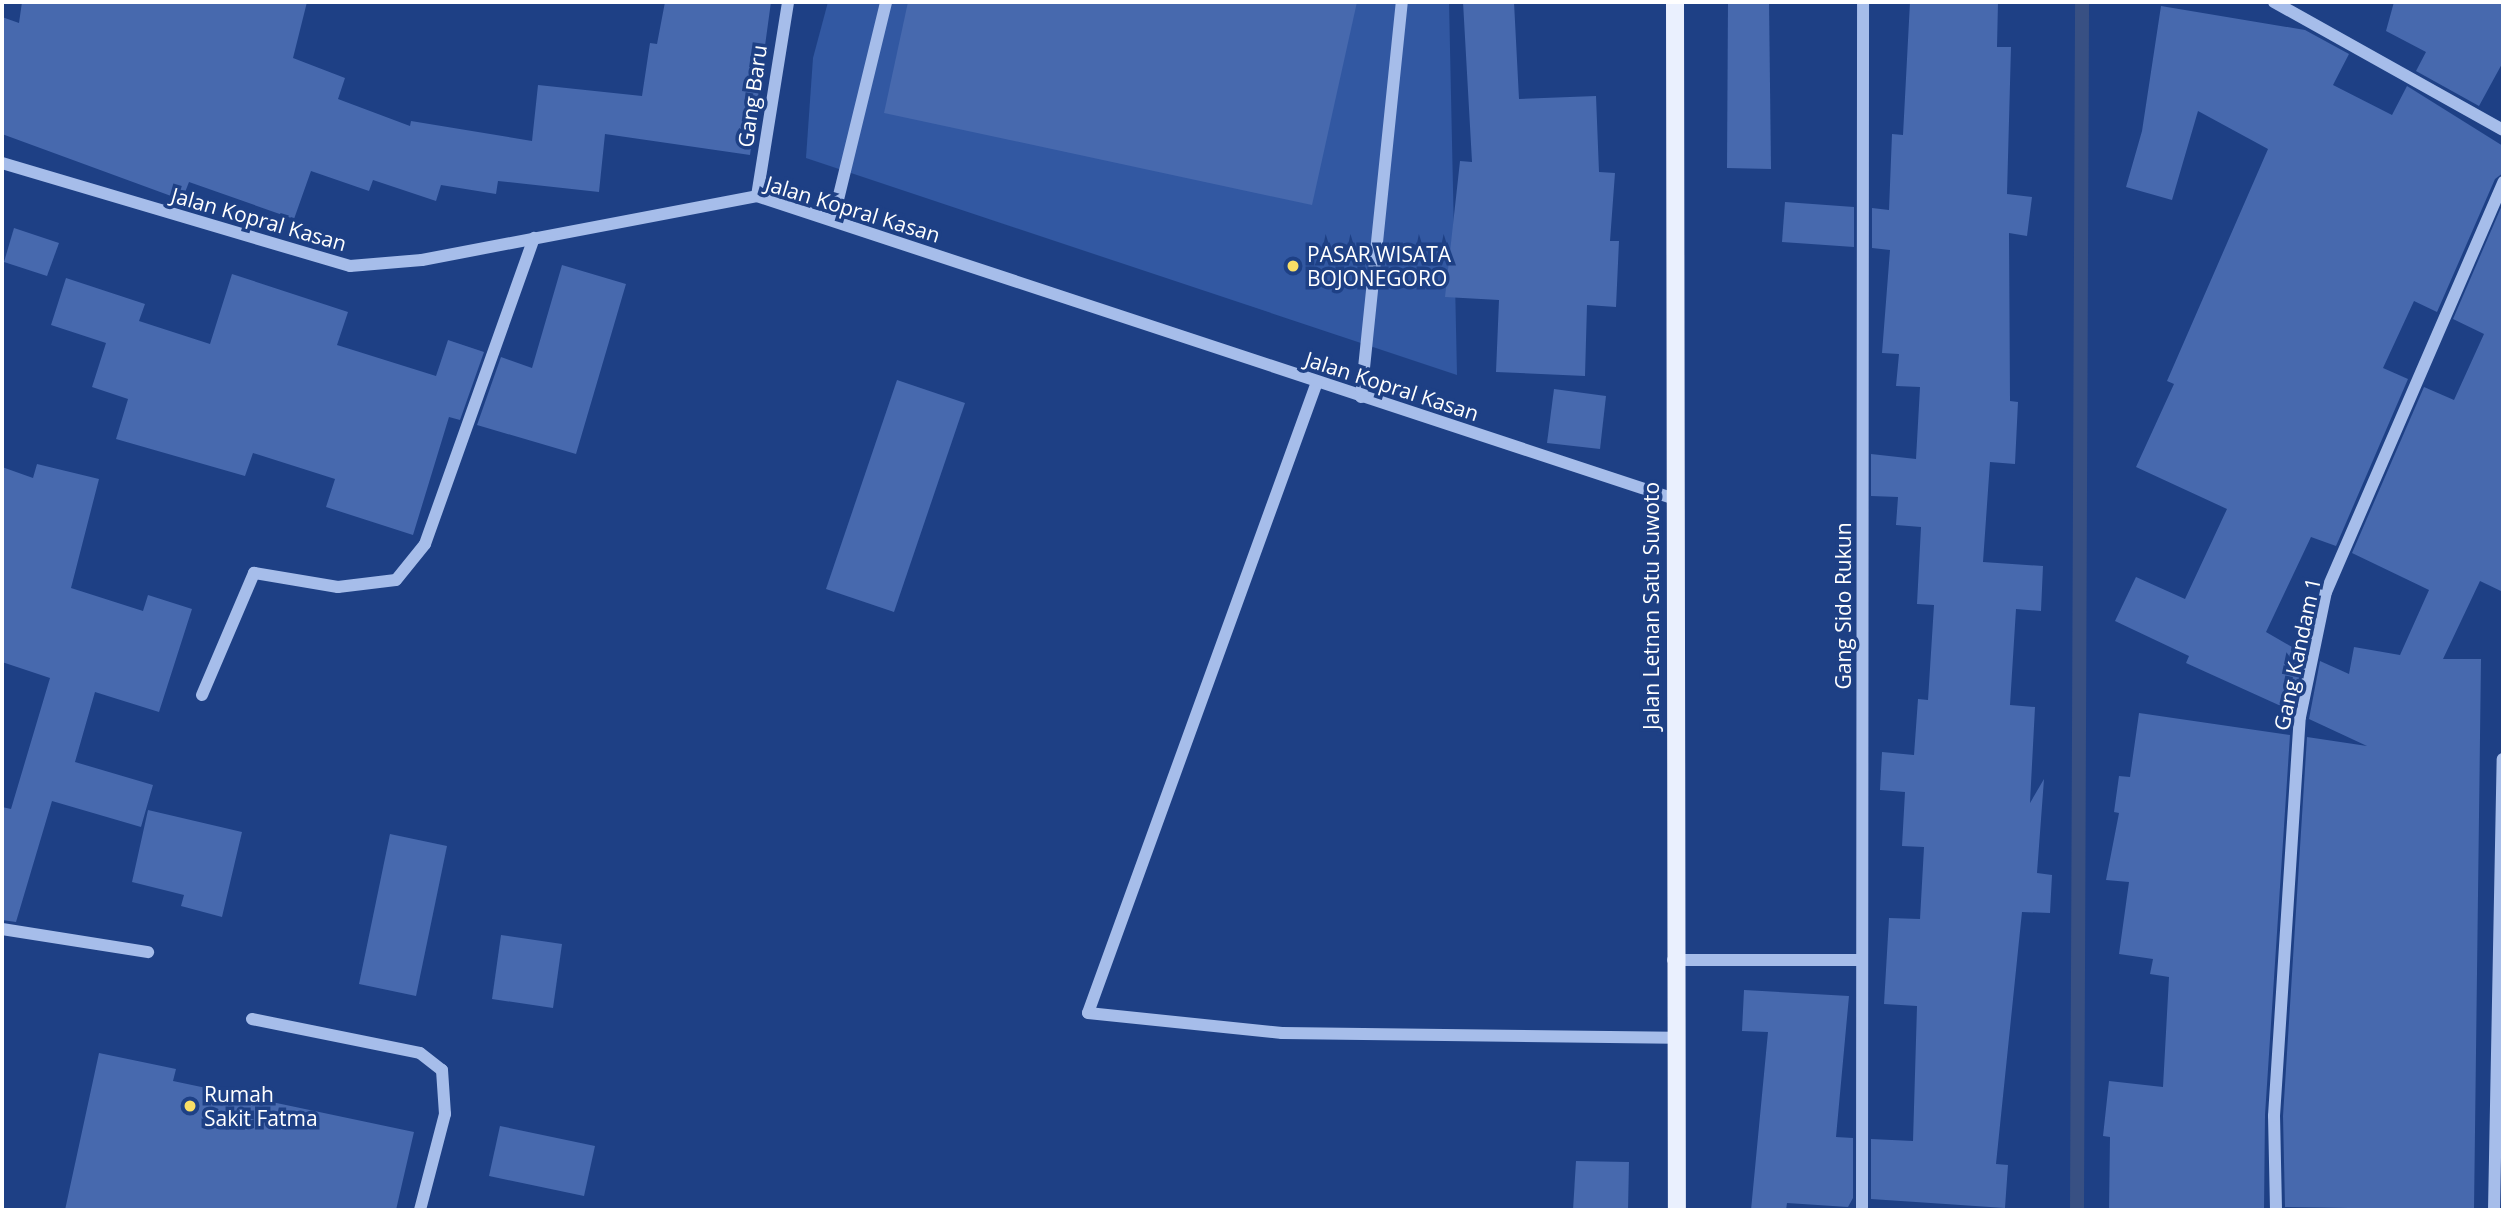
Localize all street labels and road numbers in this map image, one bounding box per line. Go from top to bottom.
street label: Gang Baru [732,43,772,149]
street label: Jalan Kopral Kasan [763,170,943,248]
street label: Jalan Kopral Kasan [169,182,349,256]
street label: Jalan Kopral Kasan [1302,346,1482,426]
street label: Jalan Letnan Satu Suwoto [1638,482,1664,730]
street label: Gang Sido Rukun [1830,522,1856,690]
street label: Gang Kandam 1 [2269,575,2325,733]

